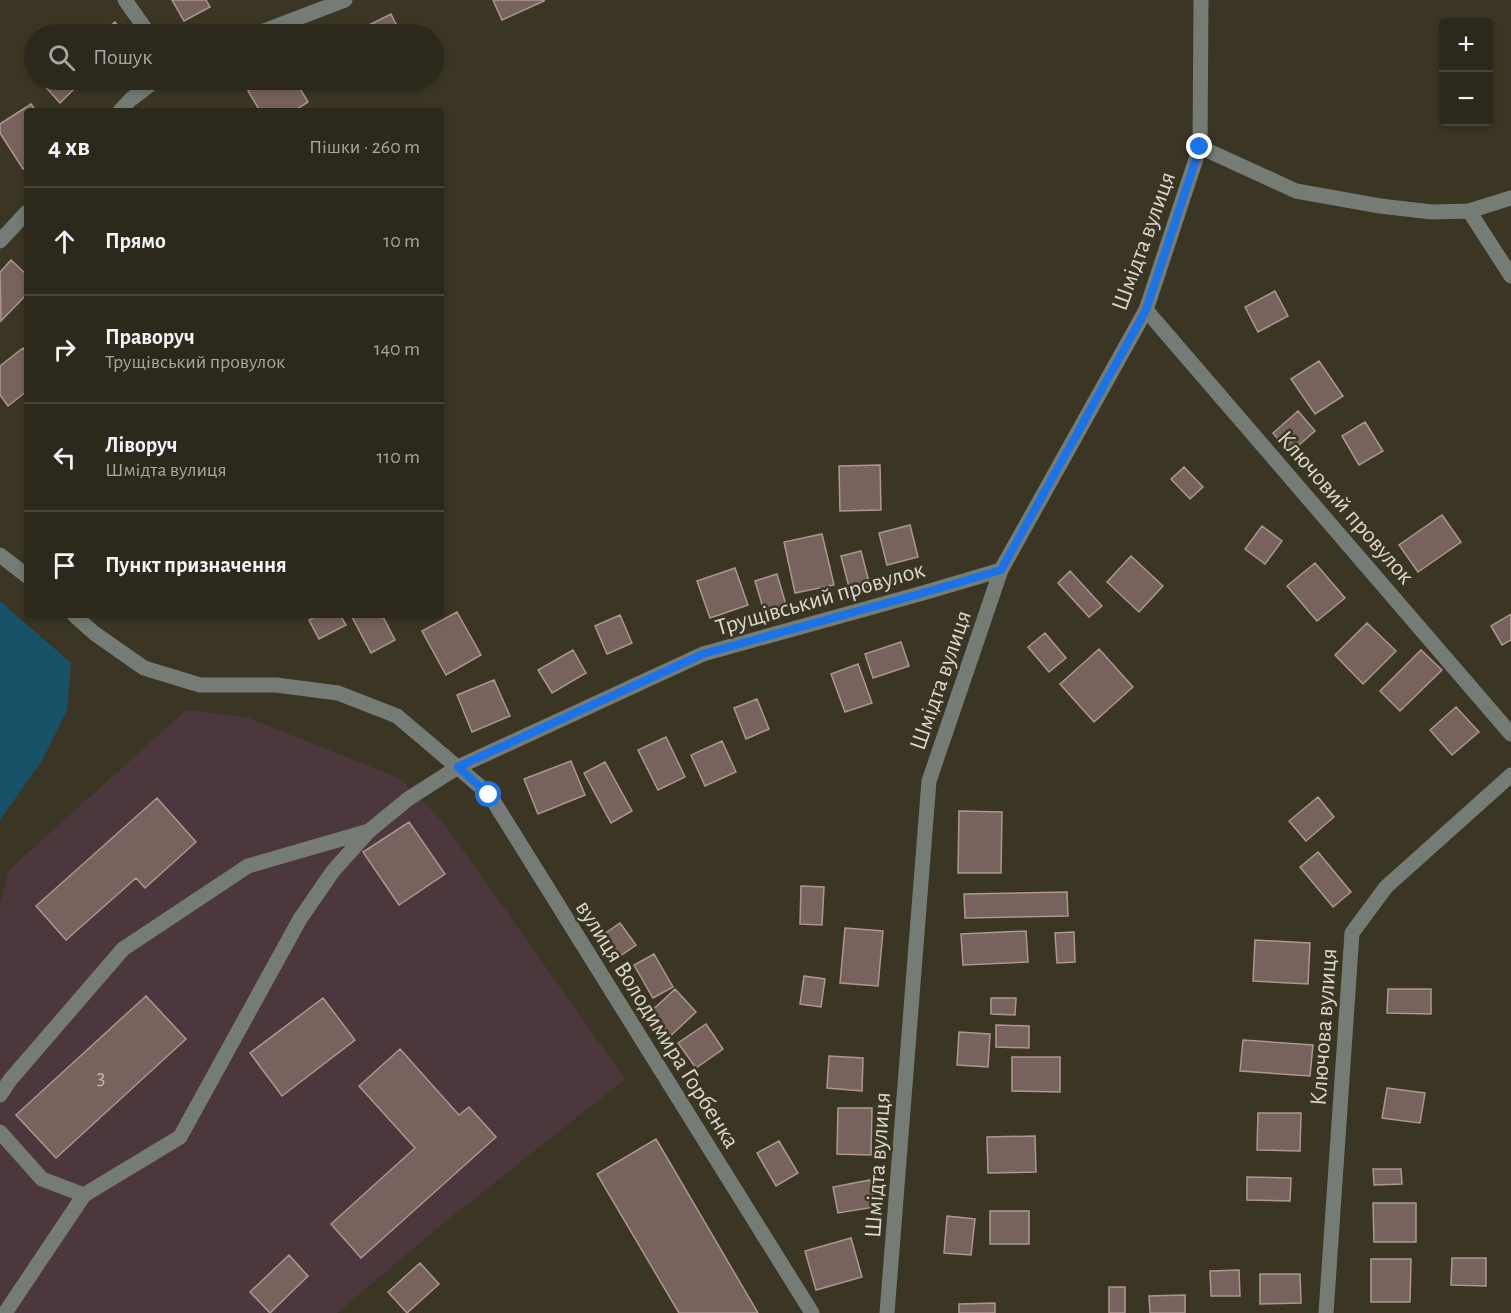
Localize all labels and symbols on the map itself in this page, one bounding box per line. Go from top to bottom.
route end [1186,133,1212,159]
street label: Шмідта вулиця [1108,169,1180,314]
street label: Ключовий провулок [1272,427,1418,589]
street label: Трущівський провулок [713,558,927,640]
street label: Шмідта вулиця [906,607,976,753]
route start [475,781,501,807]
street label: вулиця Володимира Горбенка [571,896,743,1153]
street label: Ключова вулиця [1307,947,1341,1107]
house number: 3 [97,1067,105,1088]
street label: Шмідта вулиця [861,1091,895,1239]

